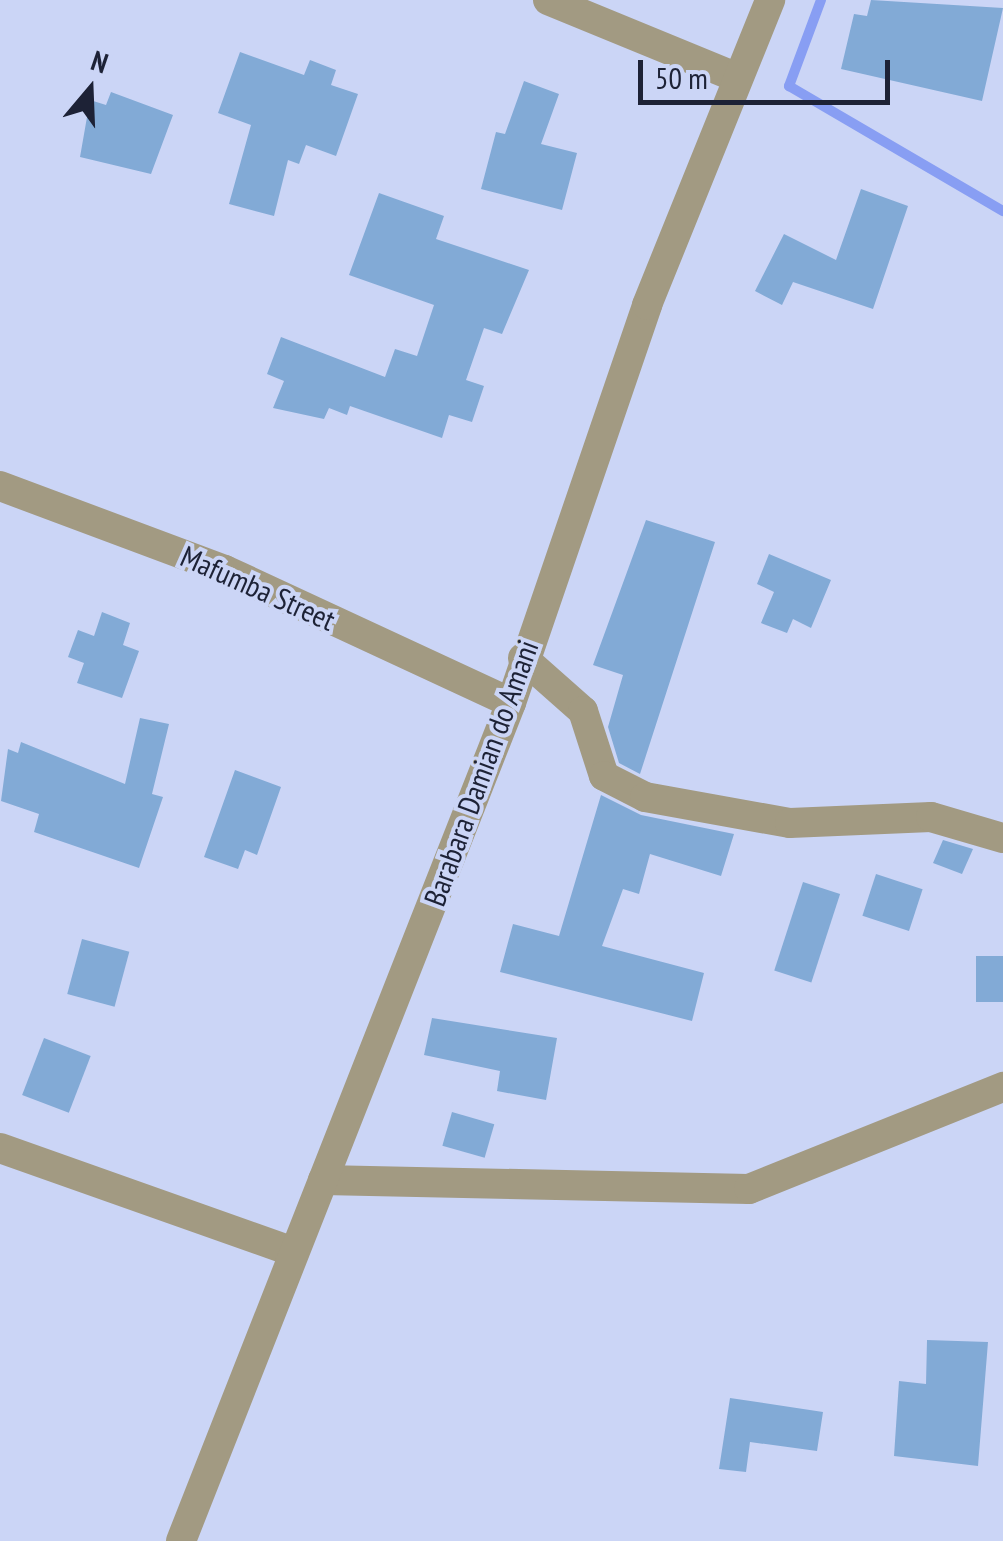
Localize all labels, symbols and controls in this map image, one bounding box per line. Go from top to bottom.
north arrow [40,40,140,140]
scale bar [643,40,896,102]
text: N [87,41,113,81]
text: 50 m [655,58,708,97]
street label: Mafumba Street [175,538,341,638]
street label: Barabara Damian do Amani [416,635,546,911]

